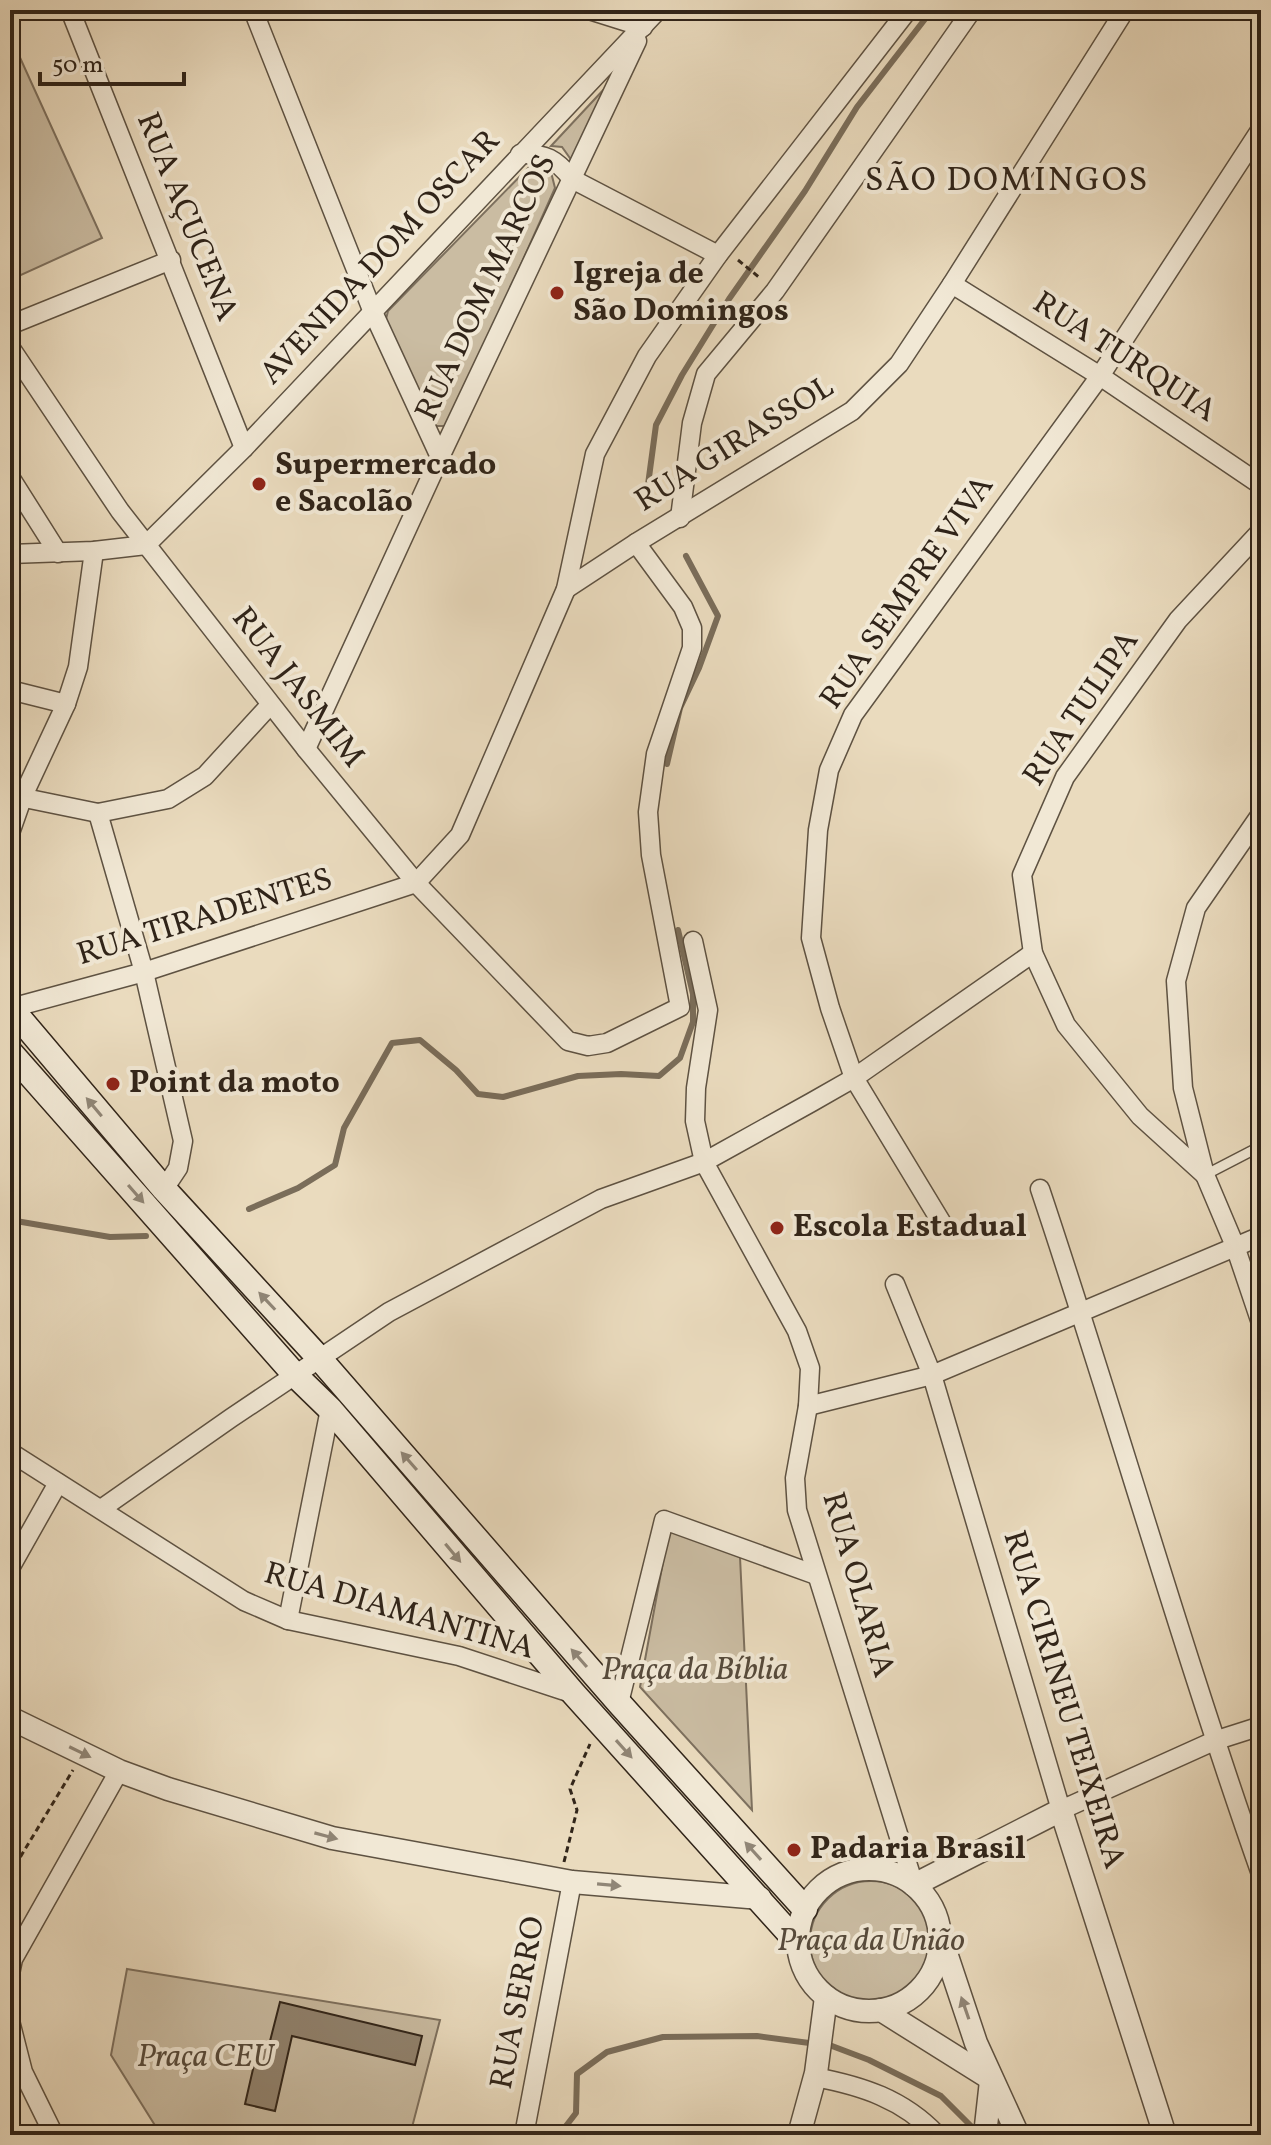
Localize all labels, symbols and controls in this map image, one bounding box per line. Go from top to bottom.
scale bar [40,36,184,86]
text: 50 m [52,49,104,83]
street label: RUA AÇUCENA [124,106,248,328]
street label: AVENIDA DOM OSCAR [251,121,511,395]
street label: RUA DOM MARCOS [406,147,568,429]
district label: SÃO DOMINGOS [865,158,1149,205]
place label: Igreja de São Domingos [573,253,789,334]
street label: RUA TURQUIA [1023,282,1225,434]
marker: Igreja de São Domingos [548,284,566,302]
street label: RUA GIRASSOL [627,366,843,524]
place label: Supermercado e Sacolão [275,444,496,525]
street label: RUA SEMPRE VIVA [811,467,1005,719]
marker: Supermercado e Sacolão [250,475,268,493]
street label: RUA JASMIM [220,598,374,778]
street label: RUA TULIPA [1014,622,1150,796]
street label: RUA TIRADENTES [72,858,338,978]
place label: Point da moto [129,1062,340,1106]
marker: Point da moto [104,1075,122,1093]
one-way arrow [86,1097,103,1117]
one-way arrow [126,1185,144,1204]
place label: Escola Estadual [793,1206,1027,1250]
marker: Escola Estadual [768,1219,786,1237]
one-way arrow [258,1292,276,1311]
one-way arrow [400,1452,418,1471]
street label: RUA OLARIA [810,1487,904,1683]
street label: RUA CIRINEU TEIXEIRA [991,1526,1135,1874]
one-way arrow [444,1543,461,1563]
street label: RUA DIAMANTINA [259,1552,539,1672]
one-way arrow [571,1648,589,1667]
park label: Praça da Bíblia [602,1649,788,1693]
one-way arrow [615,1739,633,1758]
one-way arrow [68,1745,91,1759]
place label: Padaria Brasil [810,1828,1026,1872]
one-way arrow [313,1830,338,1842]
marker: Padaria Brasil [785,1841,803,1859]
one-way arrow [744,1842,762,1861]
one-way arrow [597,1879,622,1892]
street label: RUA SERRO [481,1913,557,2093]
park label: Praça da União [777,1920,965,1964]
one-way arrow [958,1996,970,2020]
park label: Praça CEU [137,2036,276,2080]

